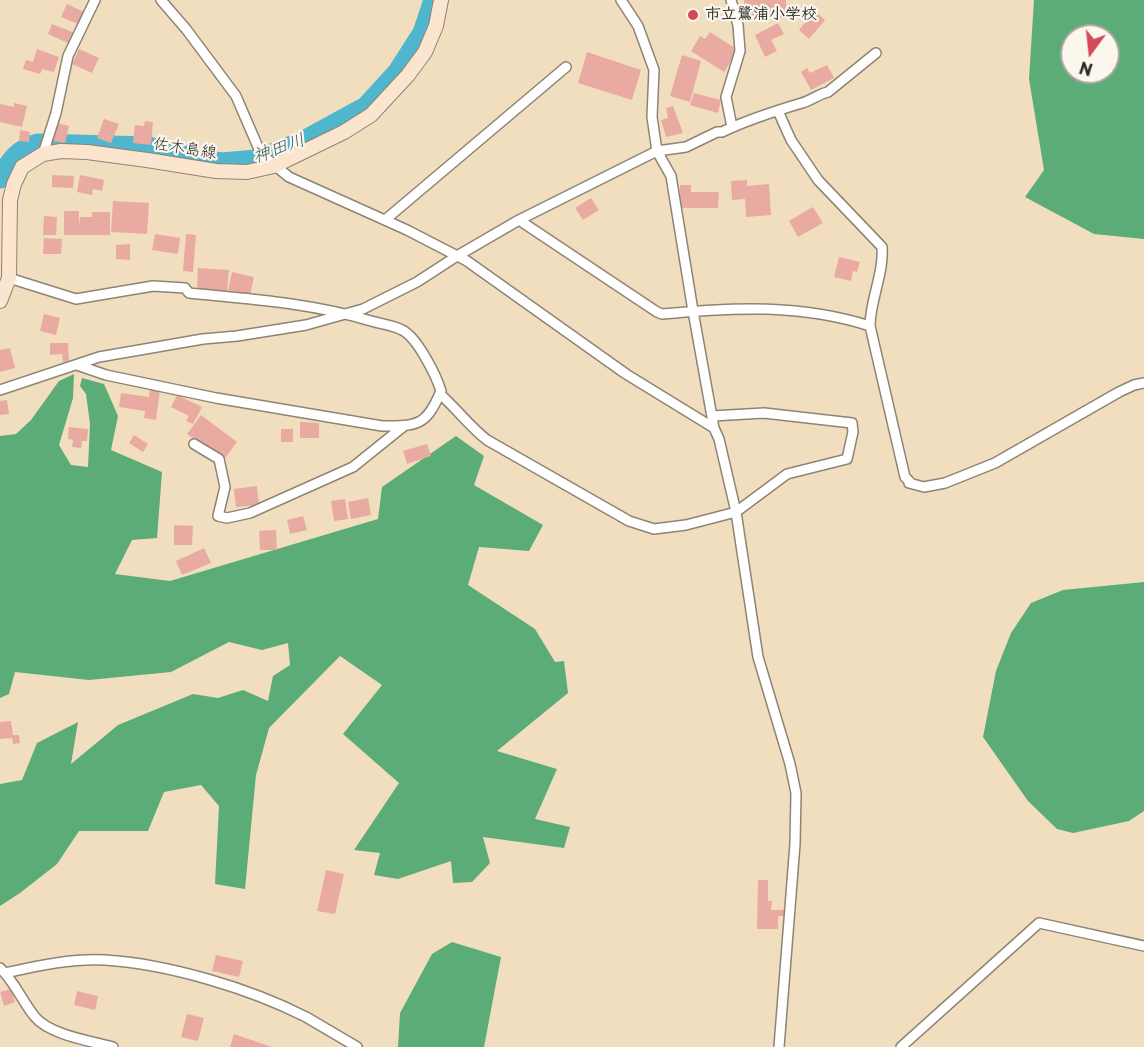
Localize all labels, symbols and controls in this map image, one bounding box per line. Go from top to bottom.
place label: 市立鷺浦小学校 [705,5,817,25]
marker: 市立鷺浦小学校 [686,8,700,22]
north arrow [1060,24,1120,84]
text: N [1077,56,1095,83]
water label: 神田川 [250,130,308,168]
street label: 佐木島線 [152,135,218,163]

